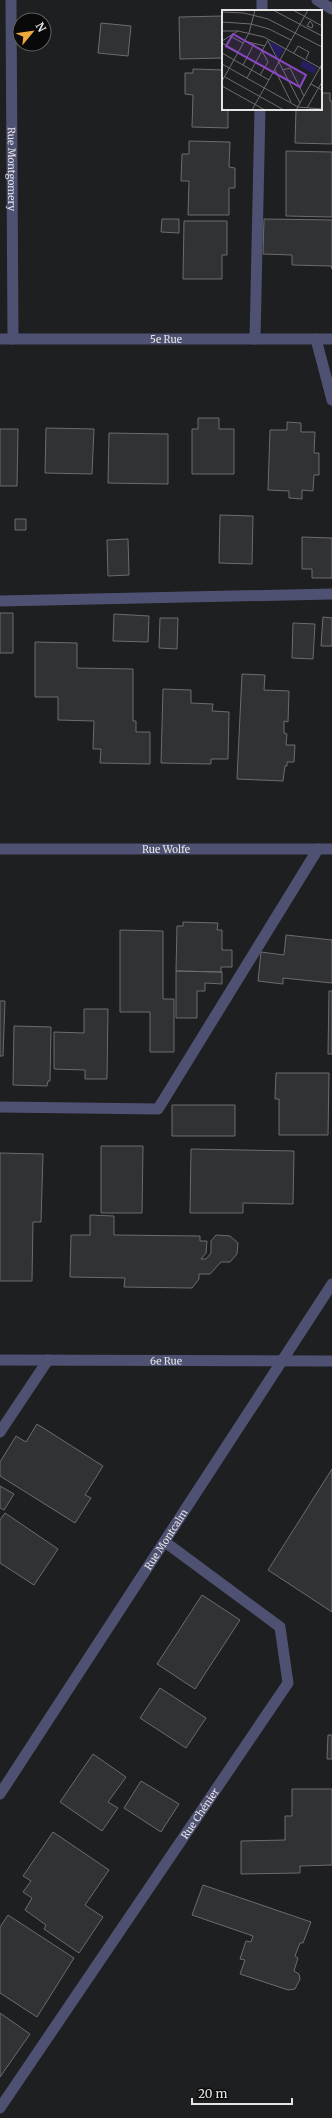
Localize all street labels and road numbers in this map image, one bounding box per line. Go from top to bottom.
street label: Rue Montgomery [5,127,18,211]
street label: 5e Rue [150,333,182,346]
street label: Rue Wolfe [142,843,190,856]
street label: 6e Rue [150,1354,182,1368]
street label: Rue Montcalm [142,1507,191,1572]
street label: Rue Chénier [178,1785,222,1841]

